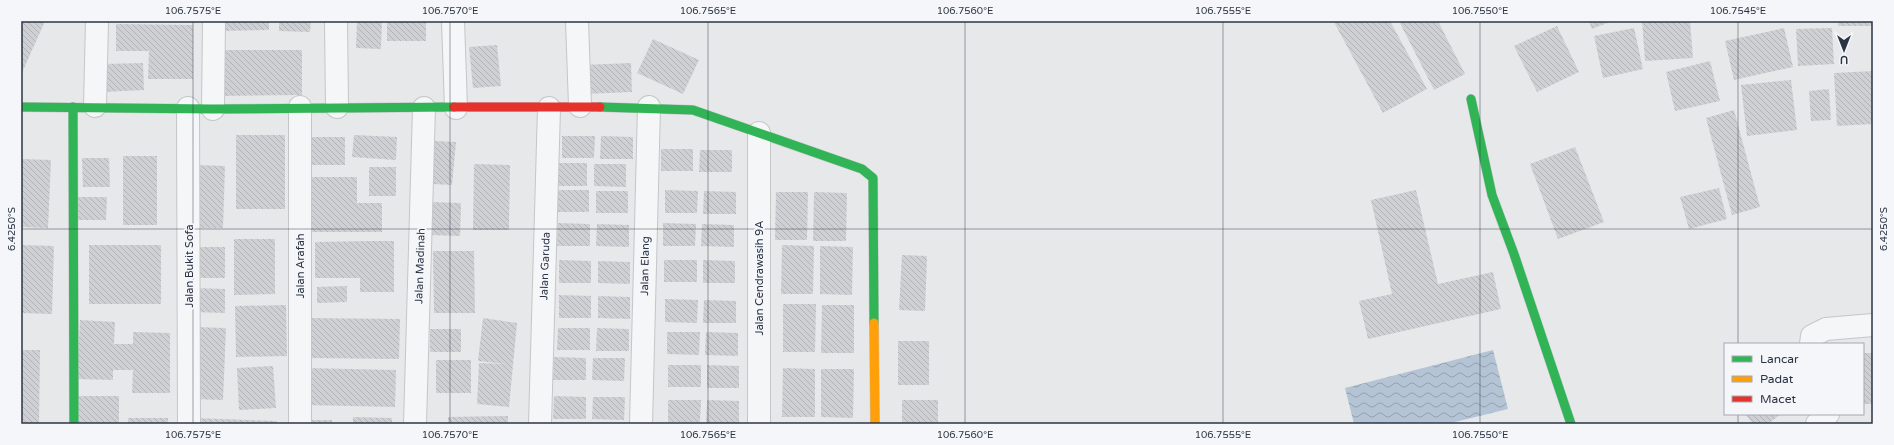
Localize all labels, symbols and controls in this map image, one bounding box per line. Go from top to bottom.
text: 106.7575°E [165,5,221,17]
text: 106.7570°E [422,5,478,17]
text: 106.7565°E [680,5,736,17]
text: 106.7560°E [937,5,993,17]
text: 106.7555°E [1195,5,1251,17]
text: 106.7550°E [1452,5,1508,17]
text: 106.7545°E [1710,5,1766,17]
north arrow [1824,30,1864,70]
text: U [1840,53,1848,66]
text: 6.4250°S [6,207,18,251]
text: 6.4250°S [1878,207,1890,251]
street label: Jalan Cendrawasih 9A [753,221,766,335]
street label: Jalan Bukit Sofa [183,224,196,308]
street label: Jalan Madinah [412,228,428,304]
street label: Jalan Garuda [537,232,553,300]
street label: Jalan Arafah [294,233,307,299]
street label: Jalan Elang [638,236,652,296]
legend [1724,343,1864,415]
text: Lancar [1760,352,1799,366]
text: Padat [1760,372,1794,386]
text: Macet [1760,392,1796,406]
text: 106.7575°E [165,429,221,441]
text: 106.7570°E [422,429,478,441]
text: 106.7565°E [680,429,736,441]
text: 106.7560°E [937,429,993,441]
text: 106.7555°E [1195,429,1251,441]
text: 106.7550°E [1452,429,1508,441]

